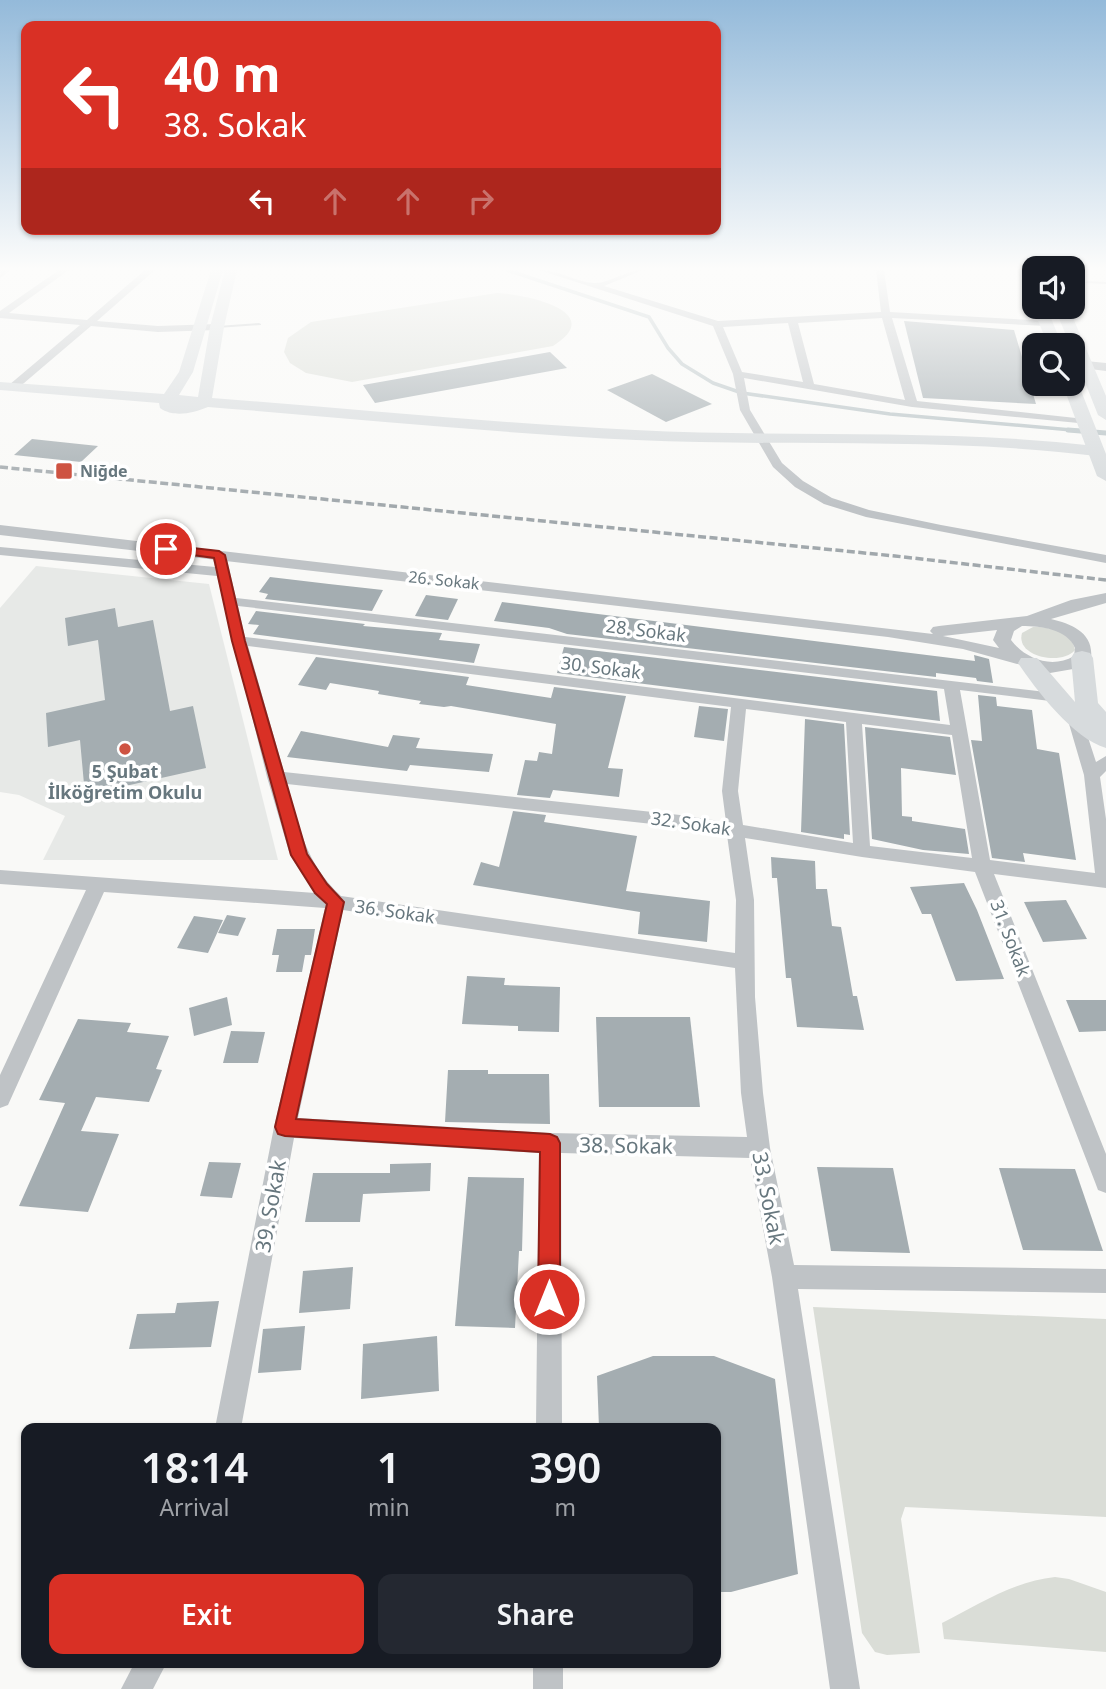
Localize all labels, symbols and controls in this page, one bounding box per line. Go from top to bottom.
text: 40 m [164,40,281,106]
icon: left [49,49,140,140]
text: 38. Sokak [164,103,307,146]
icon: left [243,182,281,220]
icon: ahead [316,182,354,220]
icon: ahead [389,182,427,220]
icon: right [462,182,500,220]
map controls [1022,256,1085,396]
button: sound [1022,256,1085,319]
button: search [1022,333,1085,396]
place label: Niğde [80,460,128,482]
marker: Niğde [54,461,74,481]
pin [136,519,196,579]
icon: arrive [147,530,185,568]
street label: 26. Sokak [407,565,481,595]
street label: 28. Sokak [605,613,688,647]
street label: 30. Sokak [560,650,643,684]
marker: 5 Şubat İlköğretim Okulu [117,741,133,757]
place label: 5 Şubat İlköğretim Okulu [48,759,202,804]
street label: 32. Sokak [650,806,733,841]
street label: 36. Sokak [354,894,437,929]
street label: 31. Sokak [985,896,1037,980]
street label: 38. Sokak [579,1130,674,1160]
street label: 33. Sokak [746,1149,792,1247]
street label: 39. Sokak [248,1157,292,1255]
position arrow [512,1262,586,1336]
text: 18:14 [141,1438,248,1495]
text: 1 [377,1438,401,1495]
text: 390 [529,1438,601,1495]
text: Arrival [159,1491,230,1523]
text: min [368,1491,410,1523]
text: m [555,1491,576,1523]
button: Exit [49,1574,364,1654]
button: Share [378,1574,693,1654]

